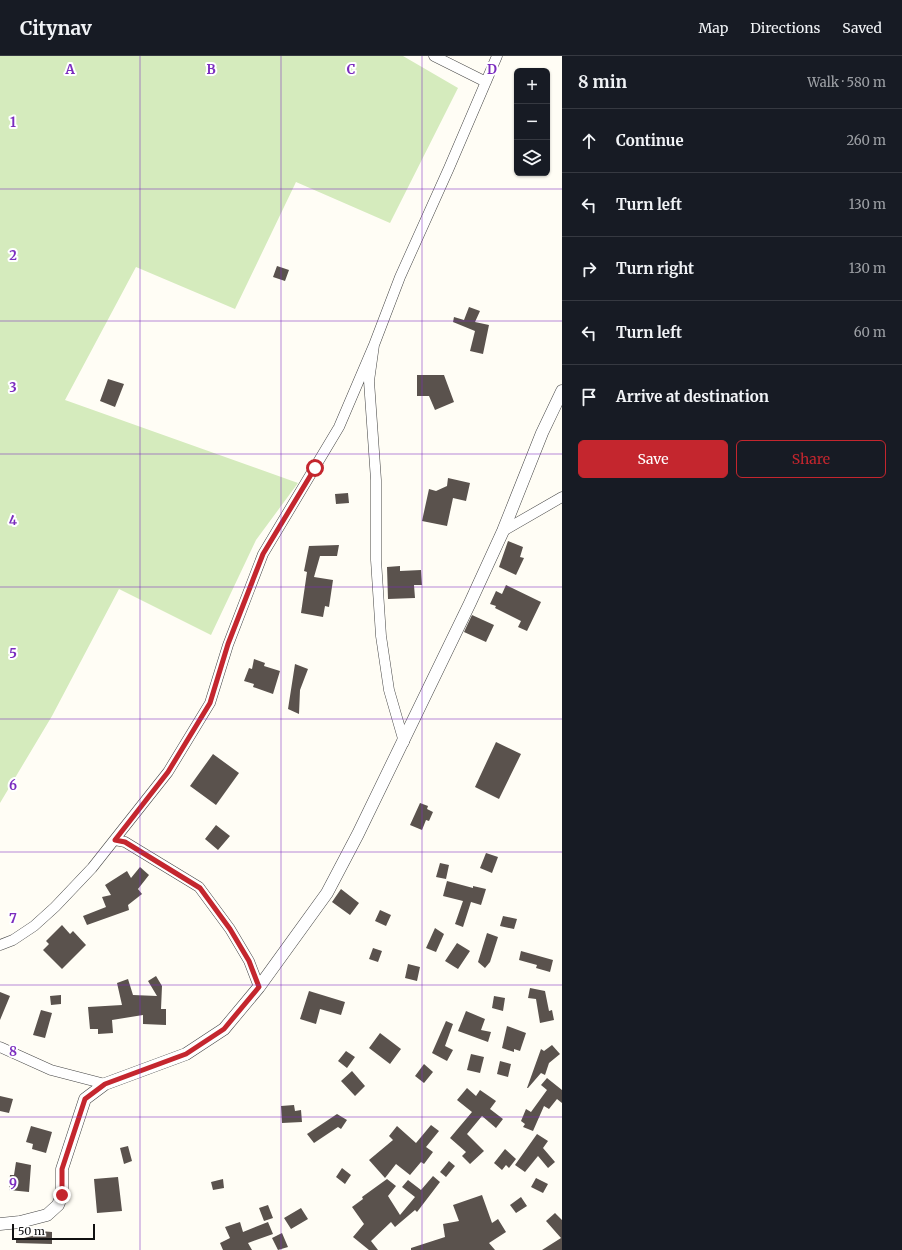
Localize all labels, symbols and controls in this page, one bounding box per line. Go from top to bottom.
text: Citynav [20,16,92,40]
text: Map [698,19,728,37]
text: Directions [750,19,820,37]
text: Saved [842,19,882,37]
text: A [64,61,75,78]
text: B [206,61,216,78]
text: C [347,61,356,78]
text: D [487,61,497,78]
map controls [514,68,550,176]
button: + [514,68,550,104]
text: 8 min [578,71,627,93]
text: Walk · 580 m [807,74,886,91]
button: − [514,104,550,140]
text: 1 [10,114,16,131]
icon: ahead [578,130,600,152]
text: Continue [616,131,684,150]
text: 260 m [846,132,886,149]
button: layers [514,140,550,176]
icon: left [578,194,600,216]
text: Turn left [616,195,682,214]
text: 130 m [849,196,886,213]
text: 2 [9,247,17,264]
icon: right [578,258,600,280]
text: Turn right [616,259,694,278]
text: 130 m [849,260,886,277]
icon: left [578,322,600,344]
text: Turn left [616,323,682,342]
text: 60 m [854,324,886,341]
text: 3 [9,379,17,396]
icon: arrive [578,386,600,408]
text: Arrive at destination [616,387,769,406]
button: Save [578,440,728,478]
button: Share [736,440,886,478]
route start [306,459,324,477]
text: 4 [9,512,18,529]
text: 5 [9,645,17,662]
text: 6 [9,777,17,794]
text: 7 [9,910,17,927]
text: 8 [9,1043,17,1060]
text: 9 [9,1175,17,1192]
route end [53,1186,71,1204]
scale bar [12,1222,95,1241]
text: 50 m [18,1224,45,1238]

